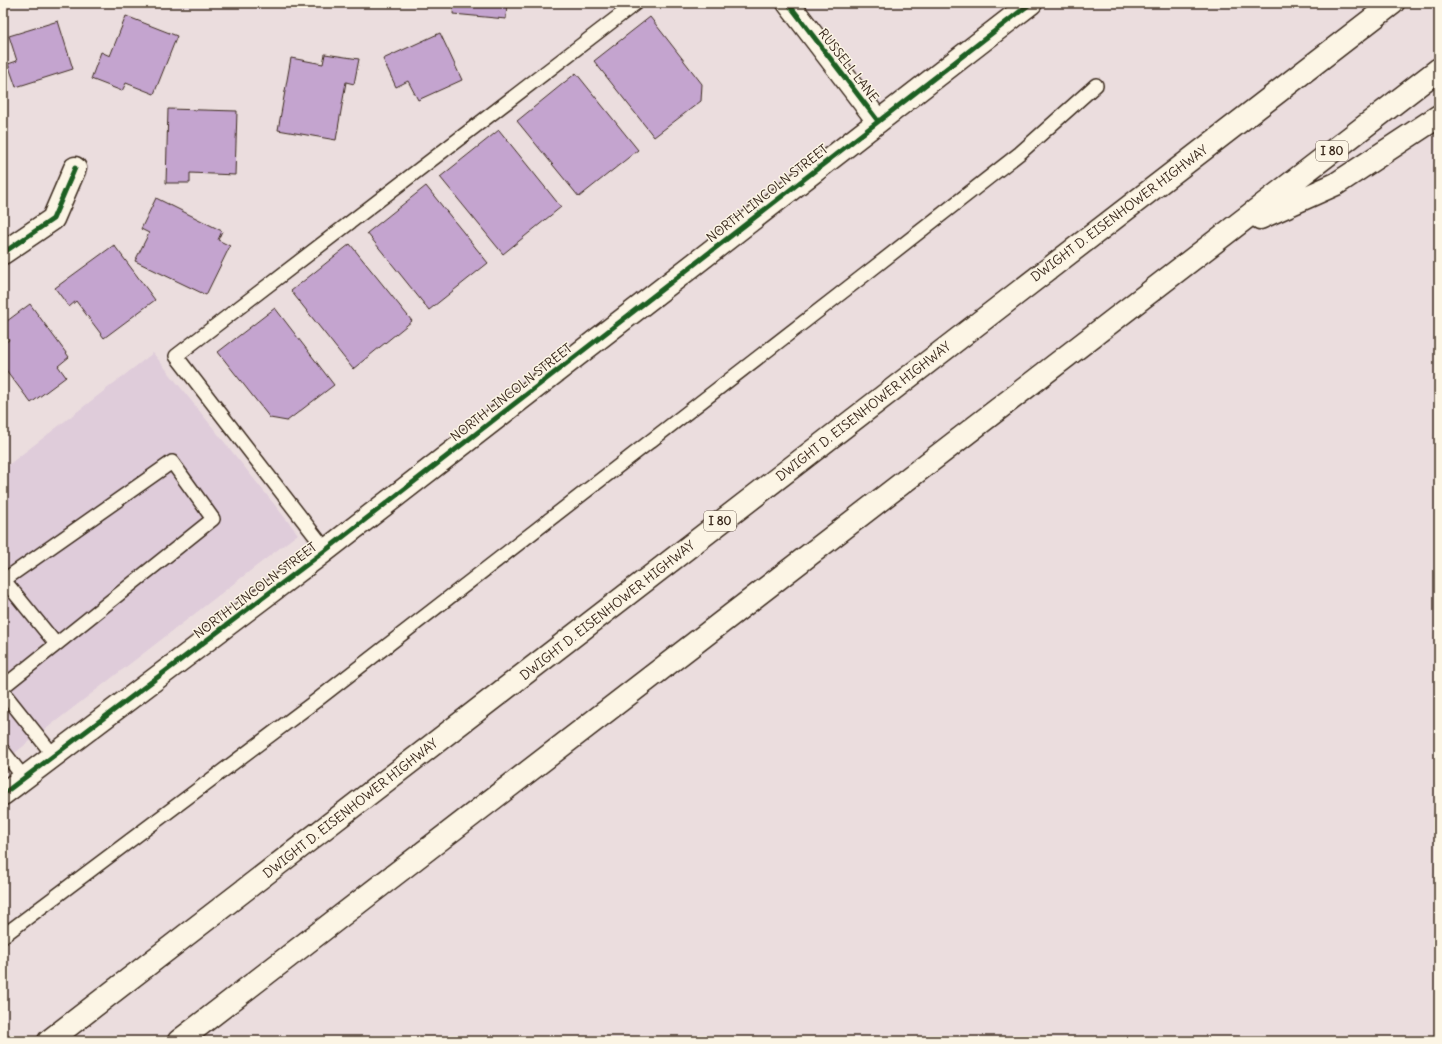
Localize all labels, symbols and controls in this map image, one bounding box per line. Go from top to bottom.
street label: RUSSELL LANE [815,25,883,106]
street label: NORTH LINCOLN STREET [703,140,832,246]
street label: DWIGHT D. EISENHOWER HIGHWAY [1027,141,1211,286]
road number: I 80 [1316,141,1348,161]
street label: DWIGHT D. EISENHOWER HIGHWAY [773,338,954,485]
street label: NORTH LINCOLN STREET [447,339,576,445]
road number: I 80 [704,511,736,531]
street label: DWIGHT D. EISENHOWER HIGHWAY [517,537,698,684]
street label: NORTH LINCOLN STREET [190,538,320,642]
street label: DWIGHT D. EISENHOWER HIGHWAY [260,735,441,882]

